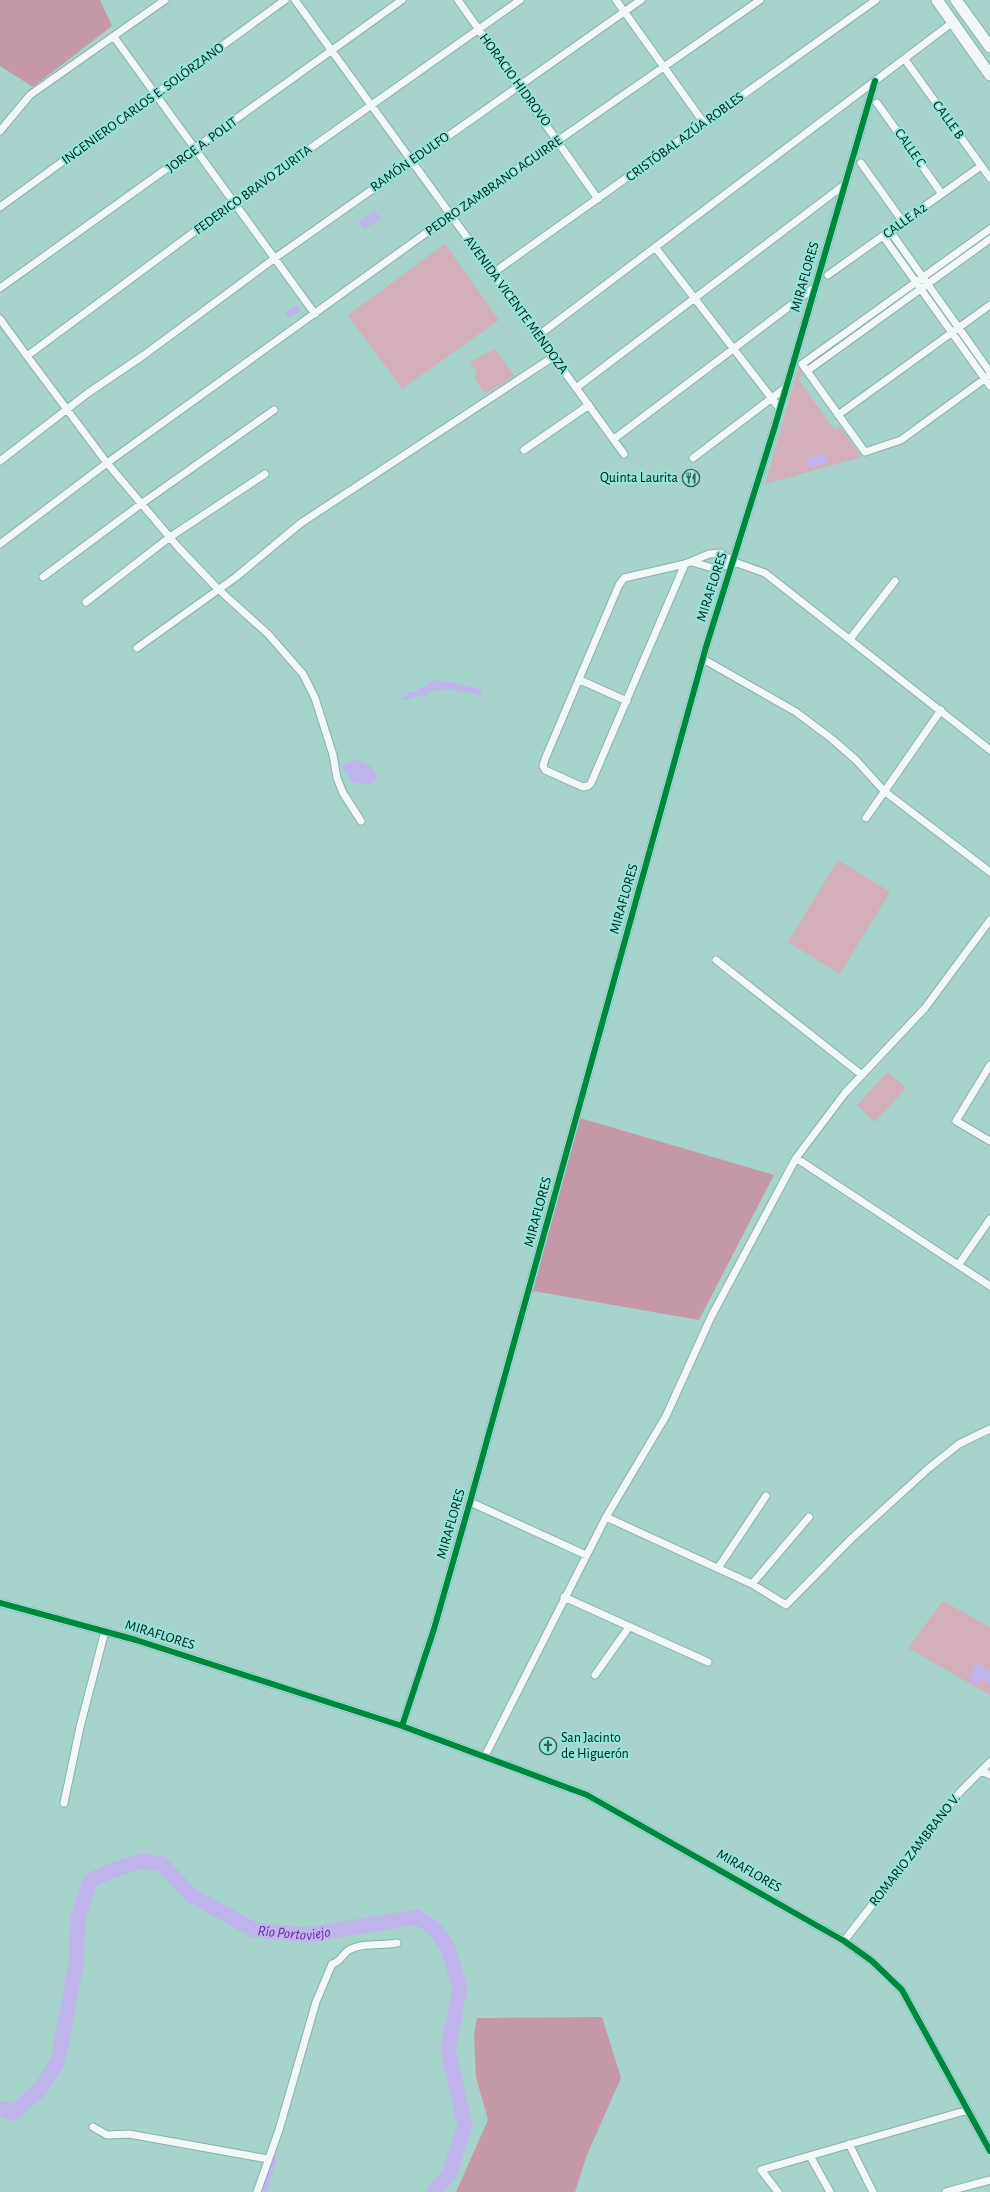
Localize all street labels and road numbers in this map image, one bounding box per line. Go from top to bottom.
street label: HORACIO HIDROVO [477,31,553,129]
street label: INGENIERO CARLOS E. SOLÓRZANO [57,38,227,168]
street label: CRISTÓBAL AZÚA ROBLES [622,87,746,184]
street label: CALLE B [930,98,966,142]
street label: JORGE A. POLIT [164,115,240,175]
street label: CALLE C [892,126,928,170]
street label: RAMÓN EDULFO [366,127,452,194]
street label: PEDRO ZAMBRANO AGUIRRE [423,133,565,239]
street label: FEDERICO BRAVO ZURITA [191,143,315,237]
street label: CALLE A2 [880,200,930,242]
street label: AVENIDA VICENTE MENDOZA [461,234,571,376]
street label: MIRAFLORES [788,240,822,314]
street label: MIRAFLORES [694,551,730,623]
street label: MIRAFLORES [607,862,641,936]
street label: MIRAFLORES [522,1175,554,1249]
street label: MIRAFLORES [434,1487,468,1561]
street label: MIRAFLORES [123,1618,197,1652]
street label: ROMARIO ZAMBRANO V. [867,1791,963,1909]
street label: MIRAFLORES [714,1847,784,1895]

